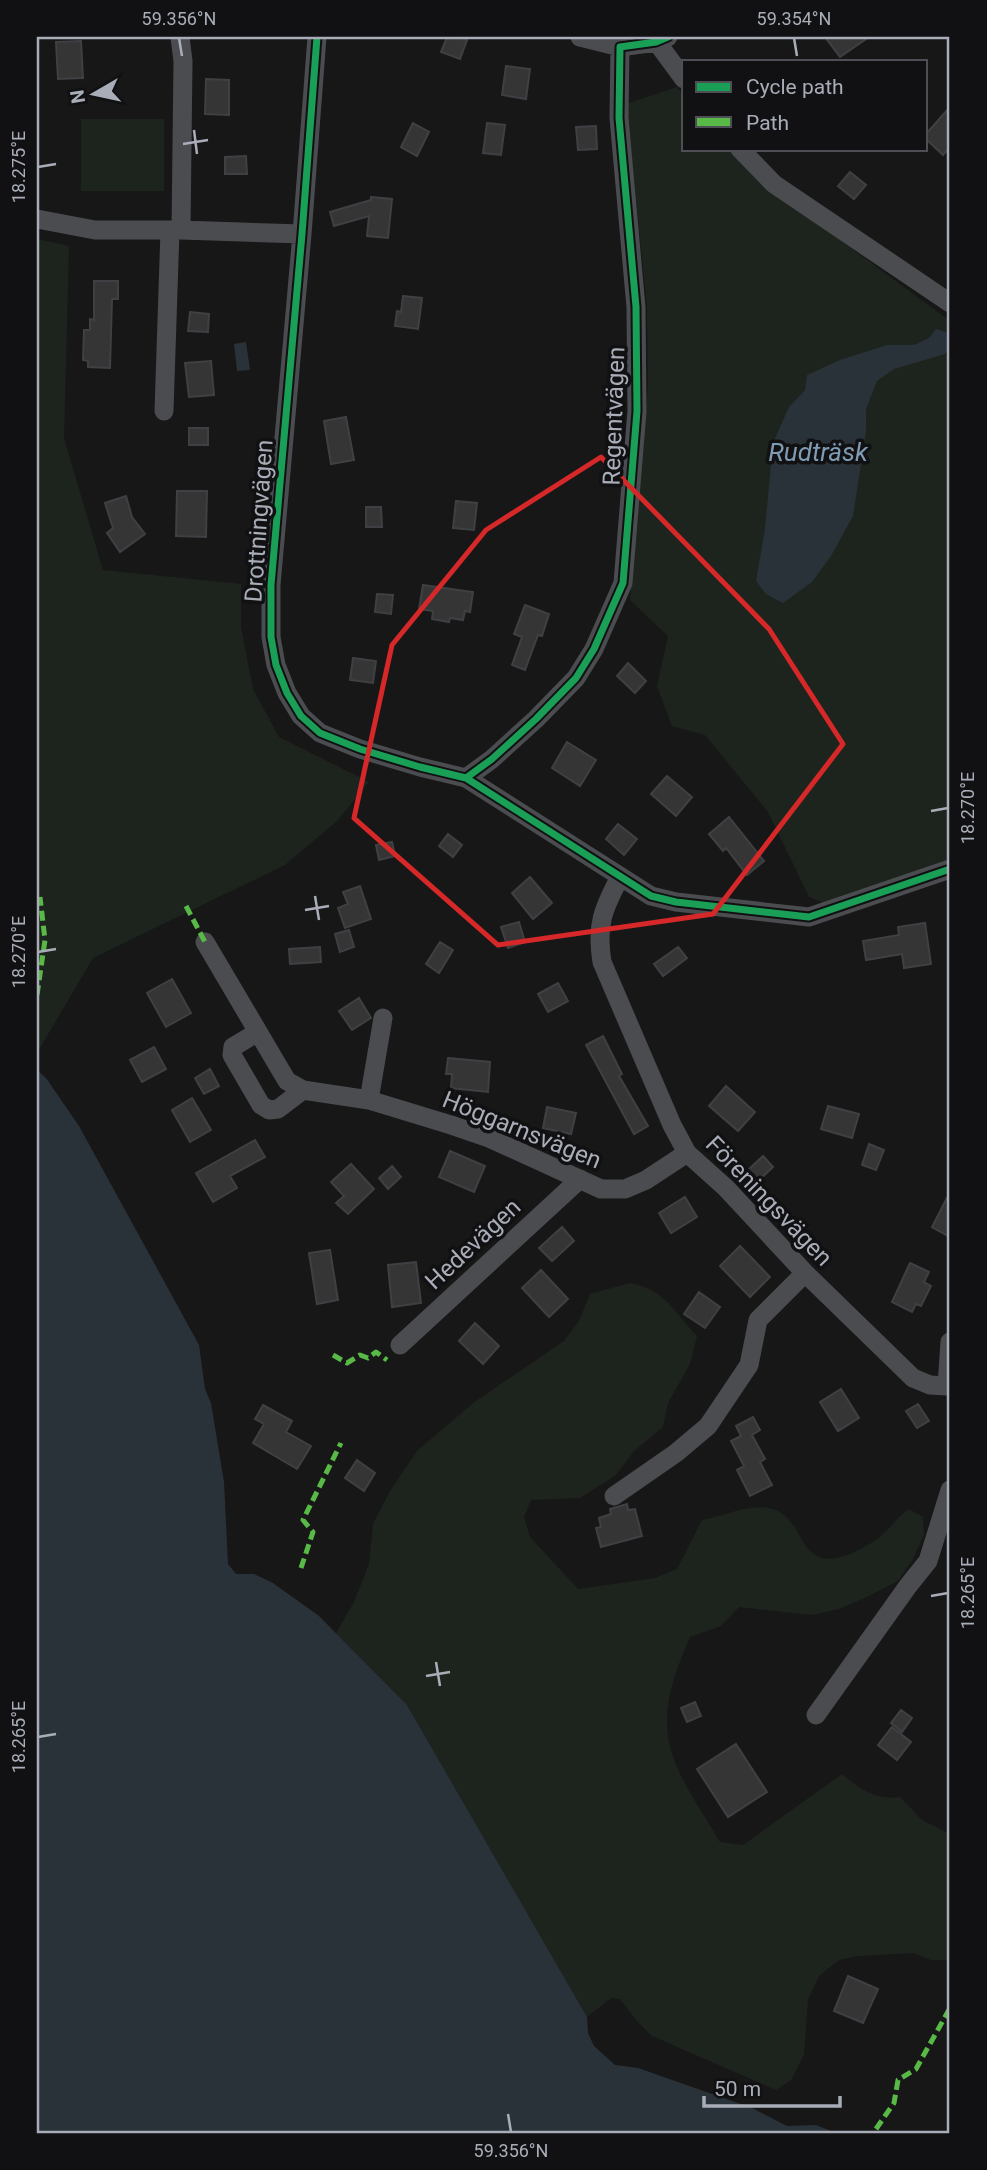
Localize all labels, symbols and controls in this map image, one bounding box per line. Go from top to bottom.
text: 59.356°N [142,8,216,29]
text: 59.354°N [757,8,831,29]
north arrow [60,60,130,130]
legend [682,60,928,150]
text: Cycle path [746,75,844,99]
text: N [65,88,90,105]
text: Path [746,111,789,135]
text: 18.275°E [8,131,29,203]
street label: Regentvägen [598,346,630,486]
water label: Rudträsk [768,437,869,467]
street label: Drottningvägen [239,439,279,603]
text: 18.270°E [957,772,978,844]
text: 18.270°E [8,916,29,988]
street label: Höggarnsvägen [439,1085,605,1175]
street label: Föreningsvägen [700,1130,838,1272]
street label: Hedevägen [420,1193,526,1295]
text: 18.265°E [957,1557,978,1629]
text: 18.265°E [8,1701,29,1773]
scale bar [704,2065,840,2109]
text: 50 m [714,2077,761,2101]
text: 59.356°N [474,2140,548,2161]

